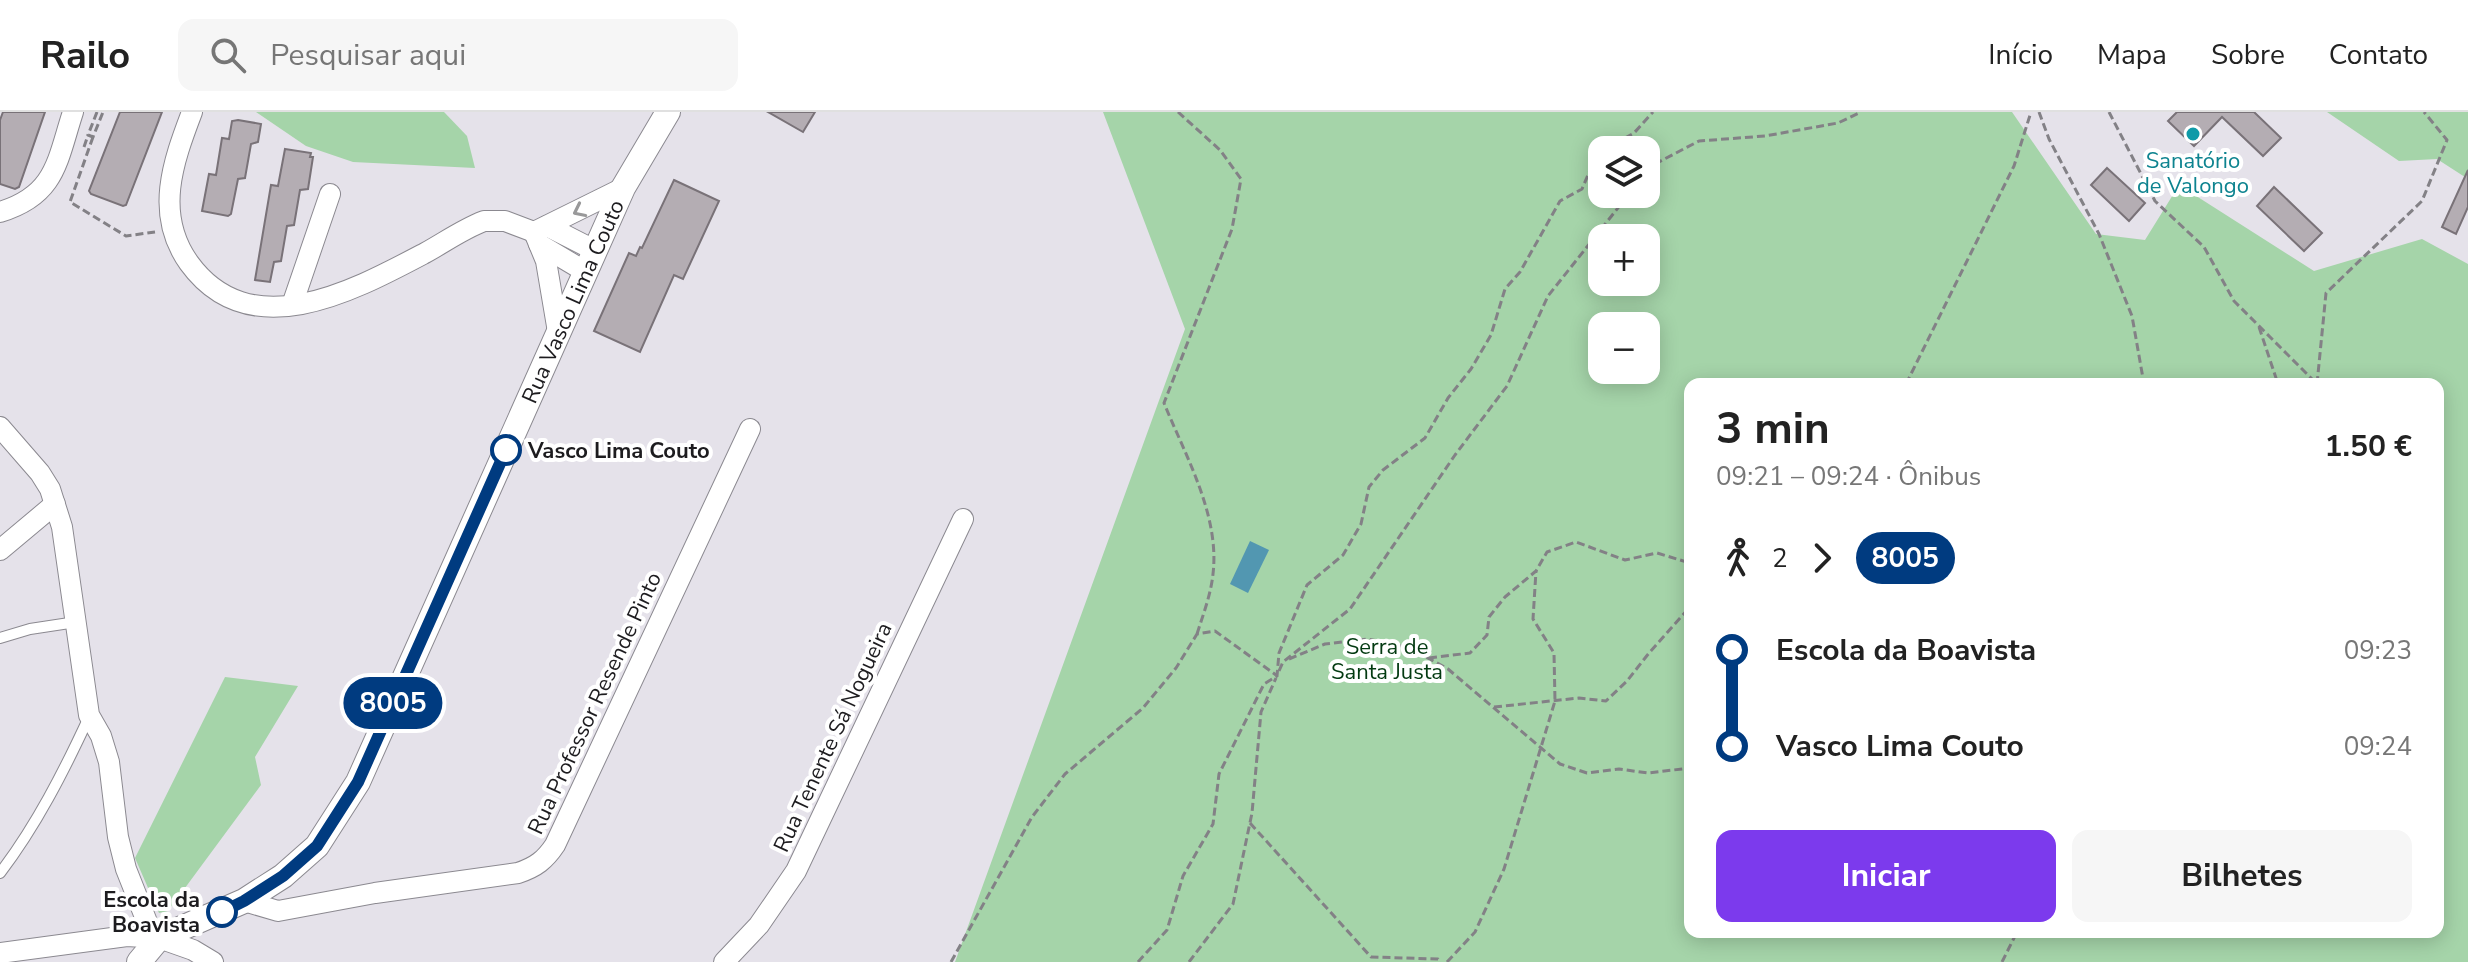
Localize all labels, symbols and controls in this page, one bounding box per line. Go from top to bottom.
search box [178,19,738,91]
text: Railo [40,30,130,81]
icon: search [206,33,250,77]
text: Pesquisar aqui [270,35,466,76]
text: Início [1988,36,2053,74]
text: Mapa [2097,36,2167,74]
text: Sobre [2211,36,2285,74]
text: Contato [2329,36,2428,74]
marker: Sanatório de Valongo [2184,125,2202,143]
map controls [1588,136,1660,384]
button: layers [1588,136,1660,208]
place label: Sanatório de Valongo [2137,146,2249,201]
street label: Rua Vasco Lima Couto [515,195,632,408]
one-way arrow [573,201,587,217]
button: + [1588,224,1660,296]
button: − [1588,312,1660,384]
text: 3 min [1716,399,1830,459]
text: 1.50 € [2324,426,2412,467]
marker: Vasco Lima Couto [491,435,521,465]
place label: Vasco Lima Couto [527,436,710,466]
text: 09:21 – 09:24 · Ônibus [1716,459,1981,494]
icon: walk [1716,536,1760,580]
icon: forward [1800,536,1844,580]
text: 8005 [1872,539,1939,577]
text: 2 [1772,541,1788,576]
street label: Rua Professor Resende Pinto [521,567,669,839]
street label: Rua Tenente Sá Nogueira [766,618,899,857]
text: Escola da Boavista [1776,630,2036,671]
park label: Serra de Santa Justa [1331,632,1443,687]
text: 09:23 [2344,633,2412,668]
line badge: 8005 [337,677,449,729]
text: 8005 [359,684,427,722]
text: Vasco Lima Couto [1776,726,2024,767]
text: 09:24 [2344,729,2412,764]
button: Iniciar [1716,830,2056,922]
button: Bilhetes [2072,830,2412,922]
place label: Escola da Boavista [103,885,200,940]
marker: Escola da Boavista [207,897,237,927]

